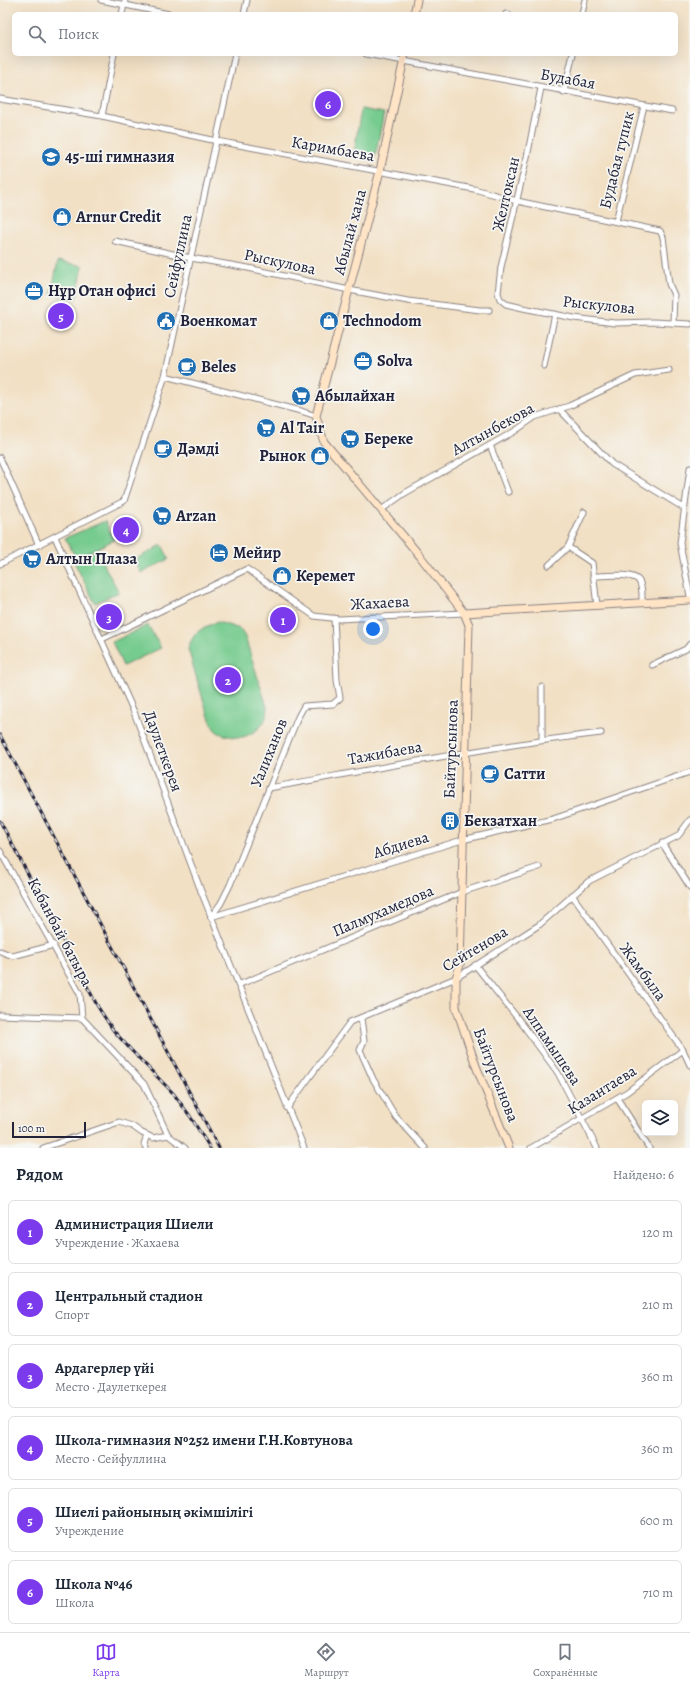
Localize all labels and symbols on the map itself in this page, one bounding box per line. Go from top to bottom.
street label: Будабая [539,63,598,95]
pin: 6 [315,89,341,119]
street label: Будабая тупик [594,109,640,211]
street label: Каримбаева [290,131,377,167]
school or university icon: 45-ші гимназия [40,146,62,168]
place label: 45-ші гимназия [65,146,175,168]
street label: Желтоксан [487,154,525,234]
street label: Абылай хана [328,186,372,278]
shop icon: Arnur Credit [51,206,73,228]
place label: Arnur Credit [75,206,162,228]
street label: Сейфуллина [158,212,198,300]
street label: Рыскулова [242,244,319,280]
office icon: Нұр Отан офисі [23,280,45,302]
place label: Нұр Отан офисі [48,280,156,302]
street label: Рыскулова [562,290,637,320]
pin: 5 [48,301,74,331]
public building icon: Военкомат [155,310,177,332]
place label: Военкомат [180,310,258,332]
shop icon: Technodom [318,310,340,332]
place label: Technodom [343,310,422,332]
office icon: Solva [352,350,374,372]
place label: Solva [377,350,413,372]
cafe icon: Beles [176,356,198,378]
place label: Beles [201,356,236,378]
supermarket icon: Абылайхан [290,385,312,407]
place label: Абылайхан [314,385,395,407]
street label: Алтынбекова [447,397,539,461]
supermarket icon: Al Tair [255,417,277,439]
place label: Al Tair [279,417,325,439]
supermarket icon: Береке [339,428,361,450]
place label: Береке [364,428,413,450]
cafe icon: Дәмді [152,438,174,460]
place label: Дәмді [177,438,219,460]
place label: Рынок [259,445,306,467]
shop icon: Рынок [309,445,331,467]
supermarket icon: Arzan [151,505,173,527]
place label: Arzan [175,505,216,527]
pin: 4 [113,515,139,545]
hotel icon: Мейир [208,542,230,564]
place label: Мейир [233,542,282,564]
supermarket icon: Алтын Плаза [21,548,43,570]
place label: Алтын Плаза [45,548,137,570]
shop icon: Керемет [271,565,293,587]
place label: Керемет [296,565,356,587]
street label: Жахаева [350,590,411,616]
pin: 3 [96,602,122,632]
pin: 1 [270,605,296,635]
your location [363,619,383,639]
pin: 2 [215,665,241,695]
street label: Байтурсынова [438,699,464,799]
street label: Даулеткерея [138,707,188,795]
street label: Уалиханов [245,715,293,791]
street label: Тажибаева [346,736,424,770]
cafe icon: Сатти [479,763,501,785]
place label: Сатти [504,763,546,785]
building icon: Бекзатхан [439,810,461,832]
place label: Бекзатхан [464,810,537,832]
street label: Абдиева [370,826,432,864]
street label: Кабанбай батыра [22,874,98,991]
street label: Палмухамедова [329,879,438,942]
street label: Сейтенова [438,920,513,977]
street label: Жамбыла [614,938,672,1006]
street label: Алпамышева [517,1001,587,1090]
street label: Байтурсынова [468,1025,524,1126]
street label: Казантаева [563,1060,641,1120]
scale bar [12,1120,86,1139]

